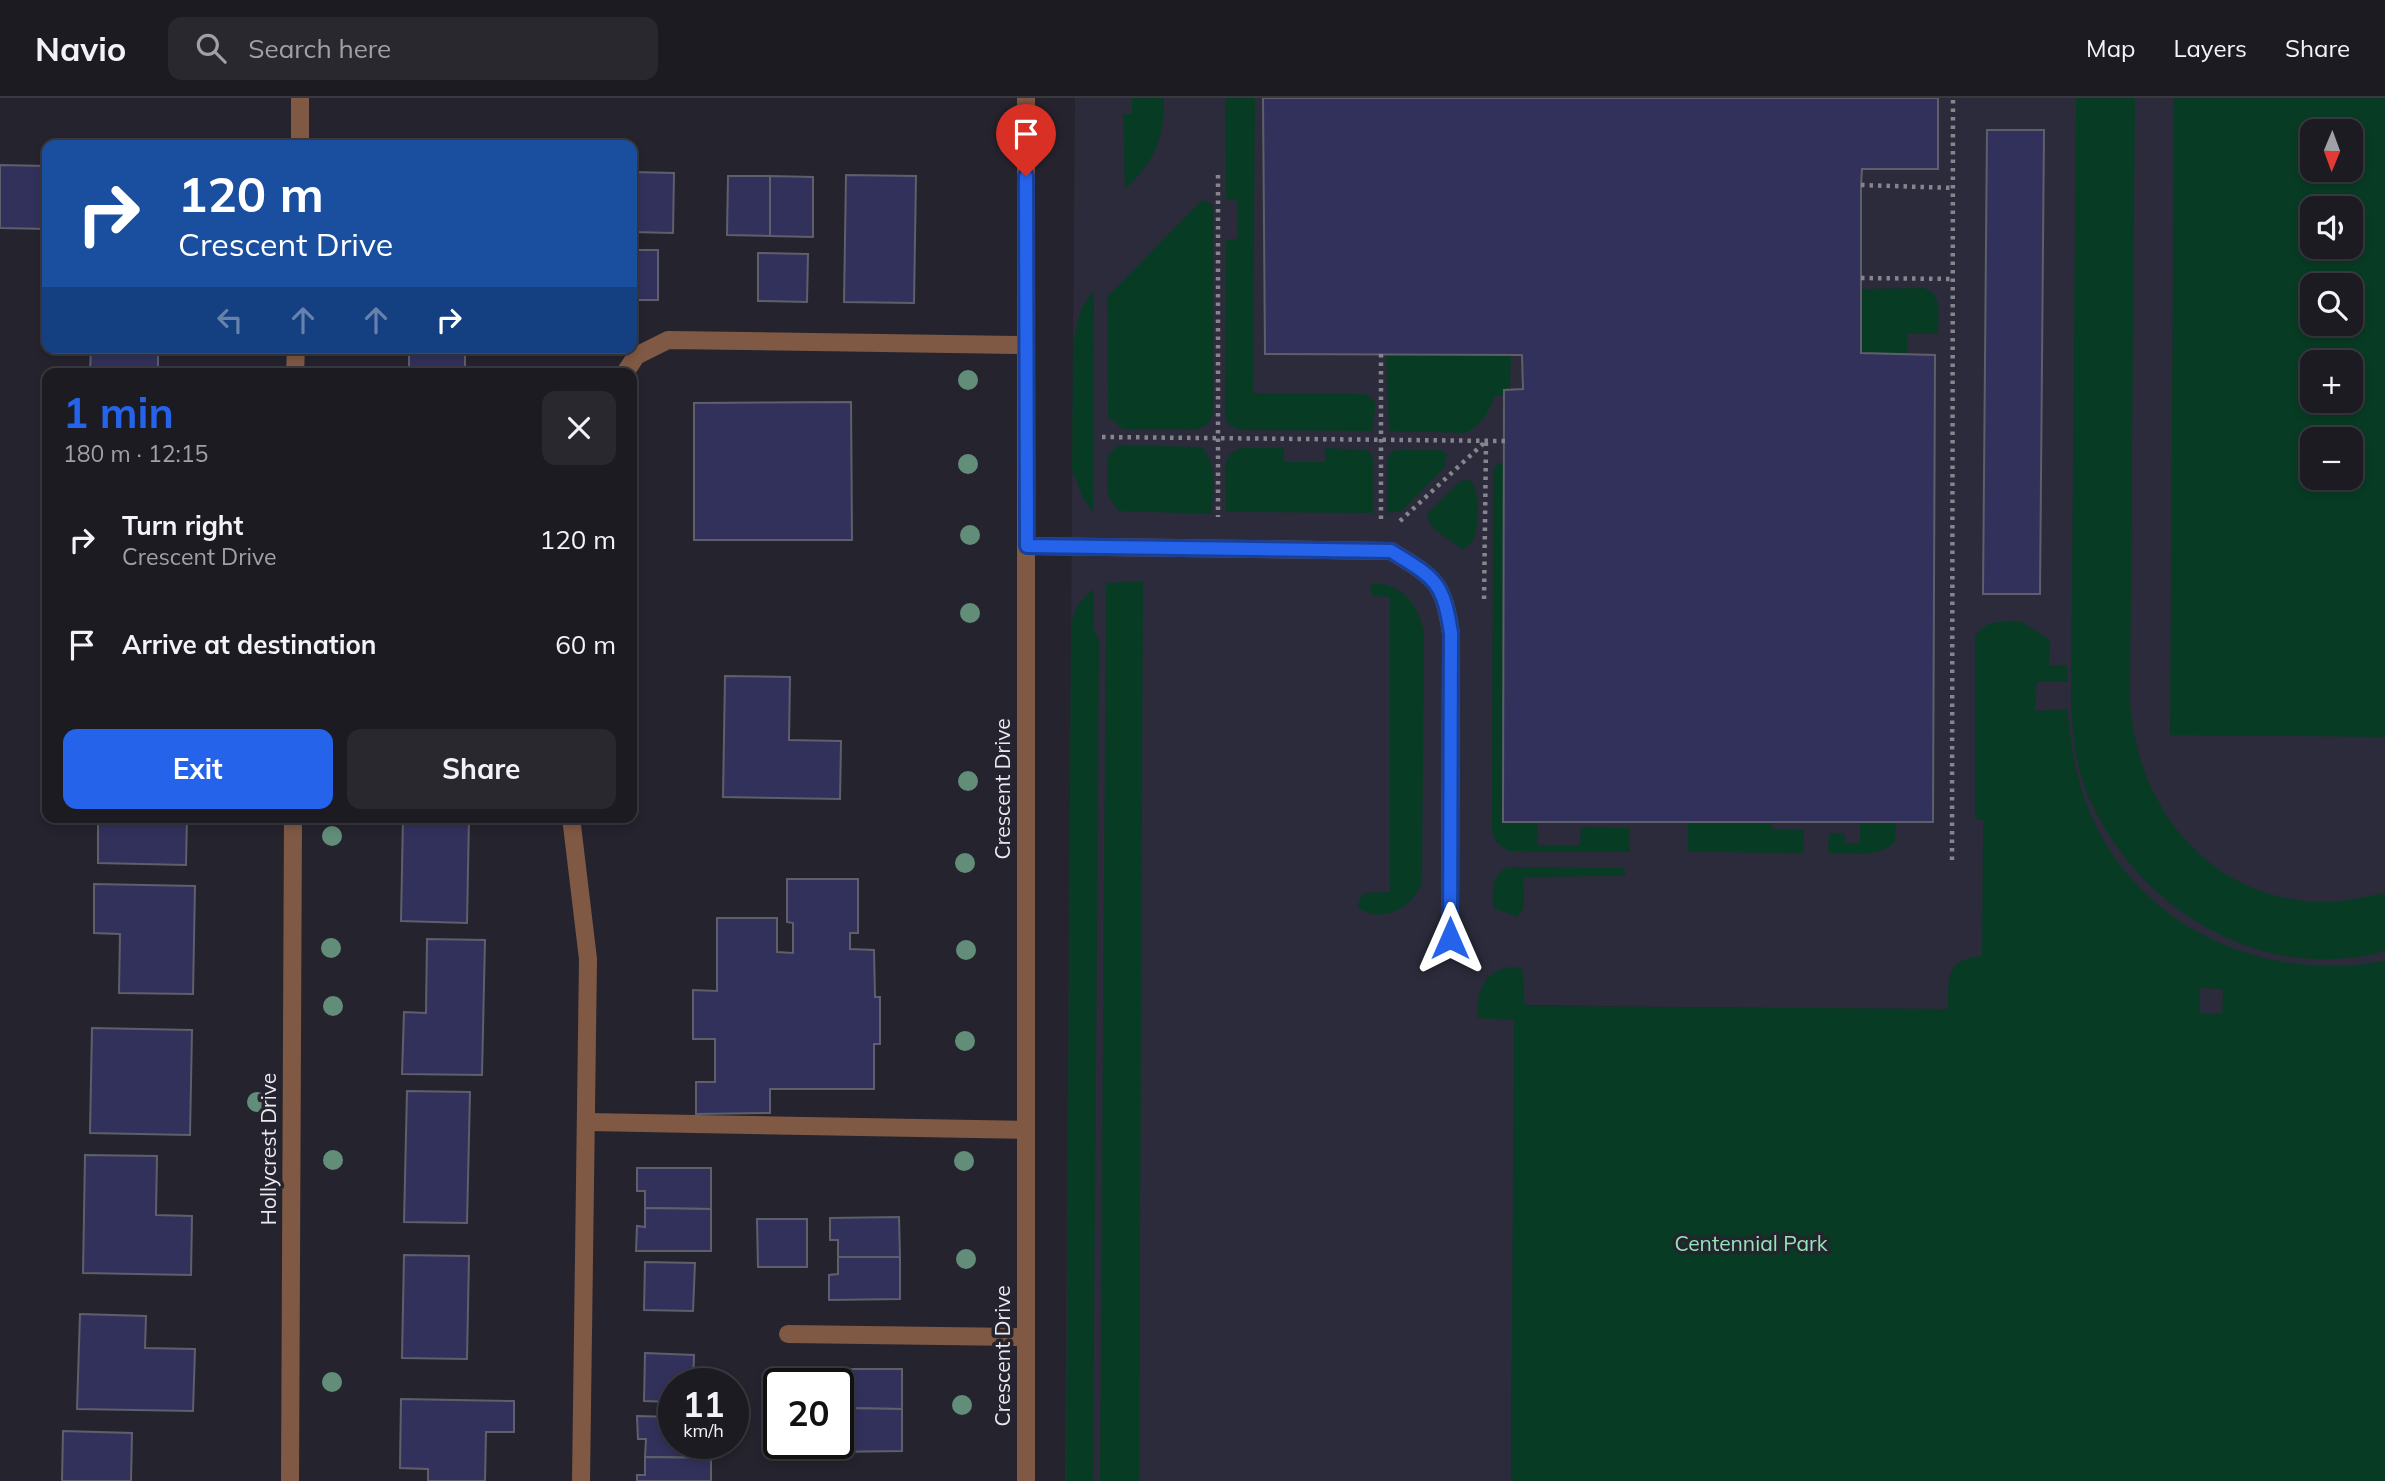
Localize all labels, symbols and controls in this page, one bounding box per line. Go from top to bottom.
search box [168,17,658,80]
text: Navio [35,28,126,69]
icon: search [192,29,230,67]
text: Search here [248,32,391,65]
text: Map [2086,33,2135,63]
text: Layers [2173,33,2247,63]
text: Share [2285,33,2350,63]
pin [996,104,1056,176]
icon: arrive [1007,115,1045,153]
north arrow [2300,119,2362,182]
map controls [2300,119,2363,490]
text: 120 m [178,163,324,224]
icon: right [63,168,154,259]
button: sound [2300,196,2363,259]
text: Crescent Drive [178,224,393,264]
button: search [2300,273,2363,336]
icon: left [211,301,249,339]
icon: ahead [284,301,322,339]
icon: ahead [357,301,395,339]
icon: right [430,301,468,339]
button: + [2300,350,2363,413]
text: 1 min [63,386,174,439]
button: close [542,391,616,465]
button: − [2300,427,2363,490]
text: 180 m · 12:15 [63,439,208,468]
text: Turn right [122,509,243,542]
icon: right [63,521,101,559]
text: 120 m [540,523,616,556]
text: Crescent Drive [122,542,277,571]
icon: arrive [63,626,101,664]
text: Arrive at destination [122,628,377,661]
text: 60 m [555,628,616,661]
street label: Crescent Drive [989,718,1015,860]
button: Exit [63,729,333,809]
button: Share [347,729,616,809]
position arrow [1413,901,1487,975]
street label: Hollycrest Drive [255,1073,281,1225]
park label: Centennial Park [1675,1230,1828,1256]
street label: Crescent Drive [989,1285,1015,1427]
speed limit sign: 20 [763,1368,854,1459]
text: 11 [682,1382,725,1426]
text: km/h [683,1419,724,1442]

